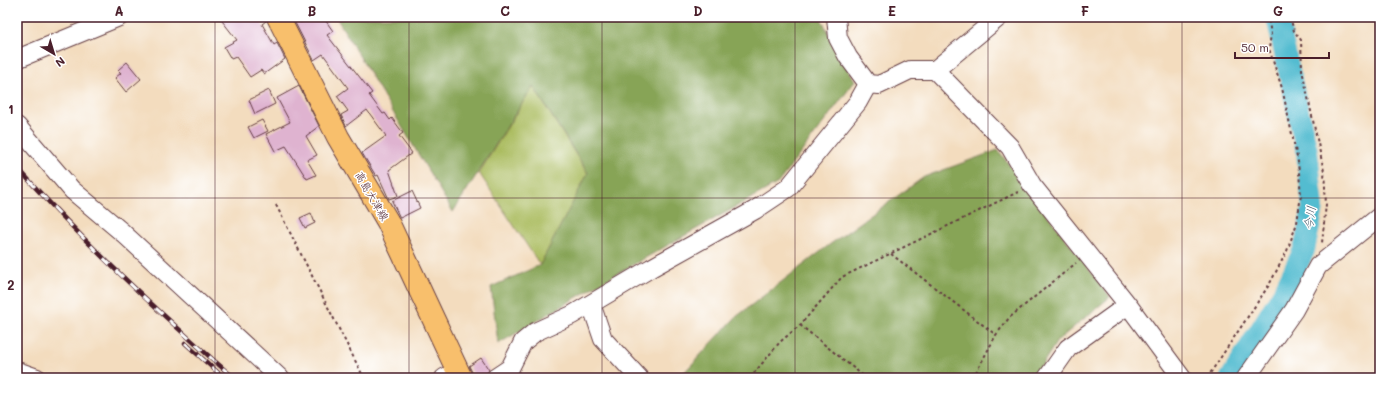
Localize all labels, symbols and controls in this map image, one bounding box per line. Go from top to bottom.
text: A [114,2,124,19]
text: B [308,2,317,19]
text: C [500,2,510,19]
text: D [693,2,703,19]
text: E [888,2,896,19]
text: F [1081,2,1089,19]
text: G [1273,2,1283,19]
north arrow [34,34,74,74]
scale bar [1235,34,1329,60]
text: 50 m [1241,39,1269,55]
text: N [53,54,68,71]
text: 1 [8,100,14,117]
street label: 高島大津線 [352,168,393,223]
water label: 今川 [1299,205,1319,231]
text: 2 [7,276,15,293]

